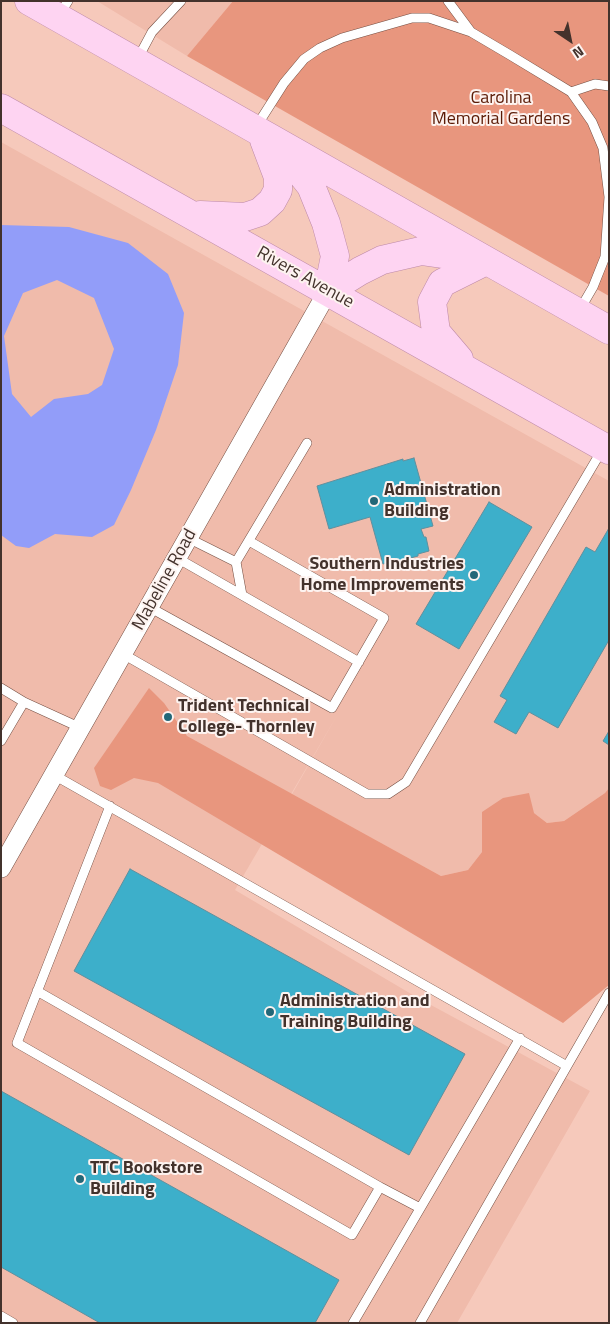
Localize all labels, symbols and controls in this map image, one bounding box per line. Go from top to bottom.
north arrow [545,15,595,65]
text: N [569,41,589,64]
park label: Carolina Memorial Gardens [432,88,570,130]
street label: Rivers Avenue [253,243,357,313]
place label: Administration Building [384,480,501,522]
marker: Administration Building [368,495,380,507]
street label: Mabeline Road [128,526,202,634]
place label: Southern Industries Home Improvements [301,554,464,596]
marker: Southern Industries Home Improvements [468,569,480,581]
place label: Trident Technical College- Thornley [178,696,315,739]
marker: Trident Technical College- Thornley [162,711,174,723]
place label: Administration and Training Building [280,991,430,1034]
marker: Administration and Training Building [264,1006,276,1018]
place label: TTC Bookstore Building [90,1158,203,1200]
marker: TTC Bookstore Building [74,1173,86,1185]

